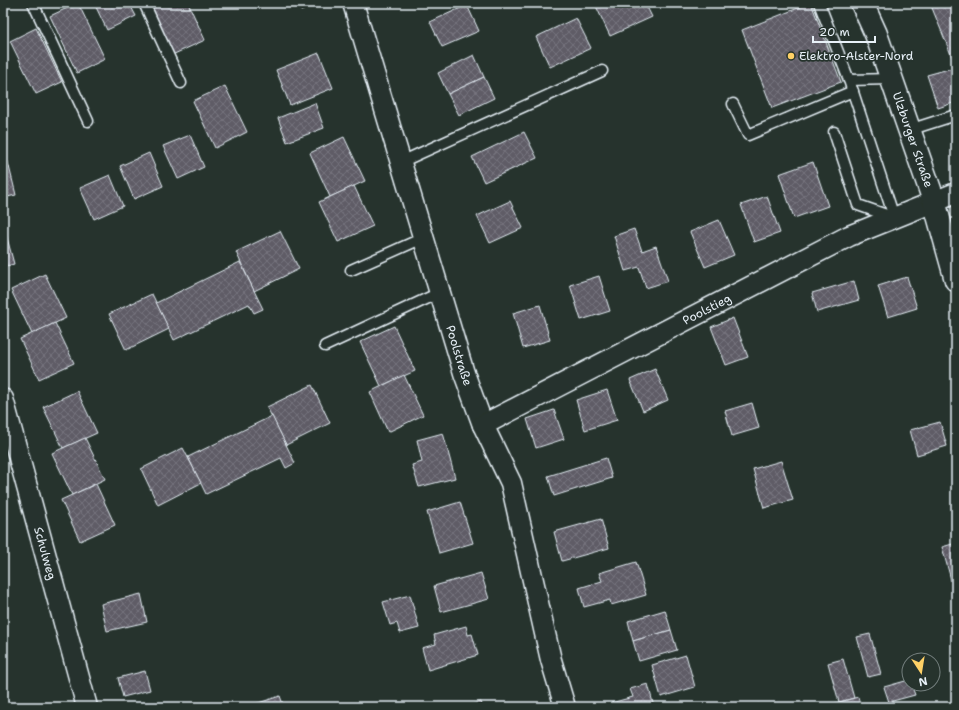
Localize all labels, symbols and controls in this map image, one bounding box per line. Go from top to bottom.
scale bar [813,18,875,44]
text: 20 m [819,24,850,40]
place label: Elektro-Alster-Nord [799,48,914,64]
marker: Elektro-Alster-Nord [786,51,796,61]
street label: Ulzburger Straße [889,90,937,190]
street label: Poolstieg [680,290,734,329]
street label: Poolstraße [442,323,476,388]
street label: Schulweg [30,525,60,582]
north arrow [901,652,941,692]
text: N [917,673,929,690]

